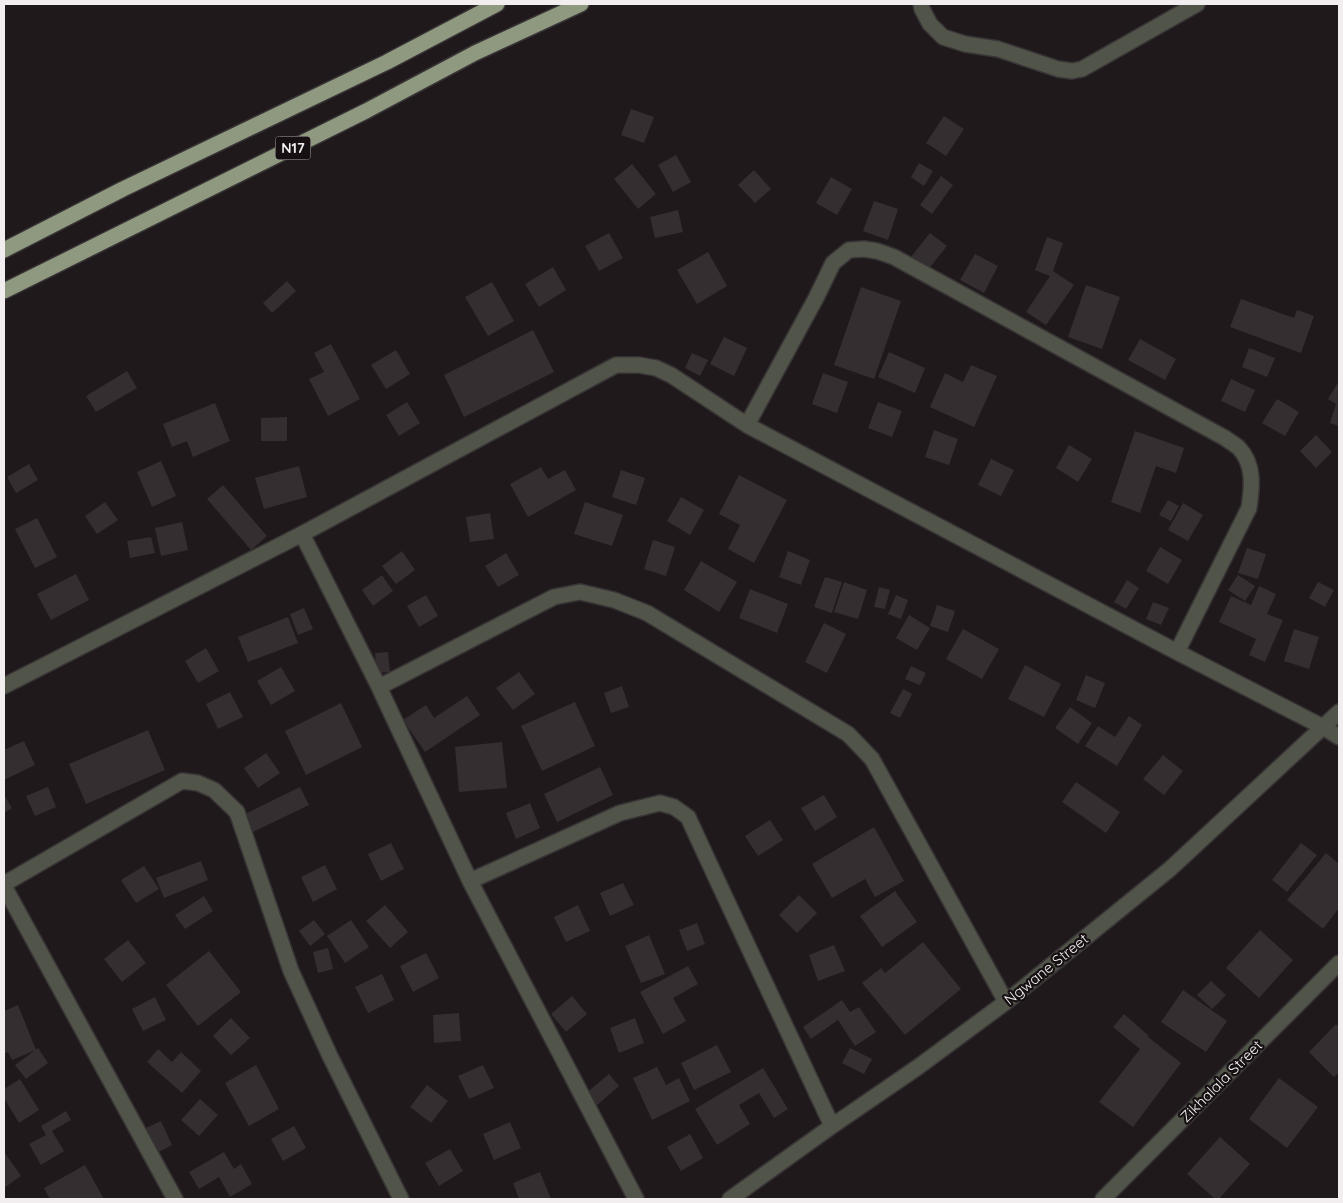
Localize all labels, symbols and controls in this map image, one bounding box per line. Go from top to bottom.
road number: N17 [276,136,310,160]
street label: Ngwane Street [1000,929,1092,1009]
street label: Zikhalala Street [1176,1036,1266,1126]

